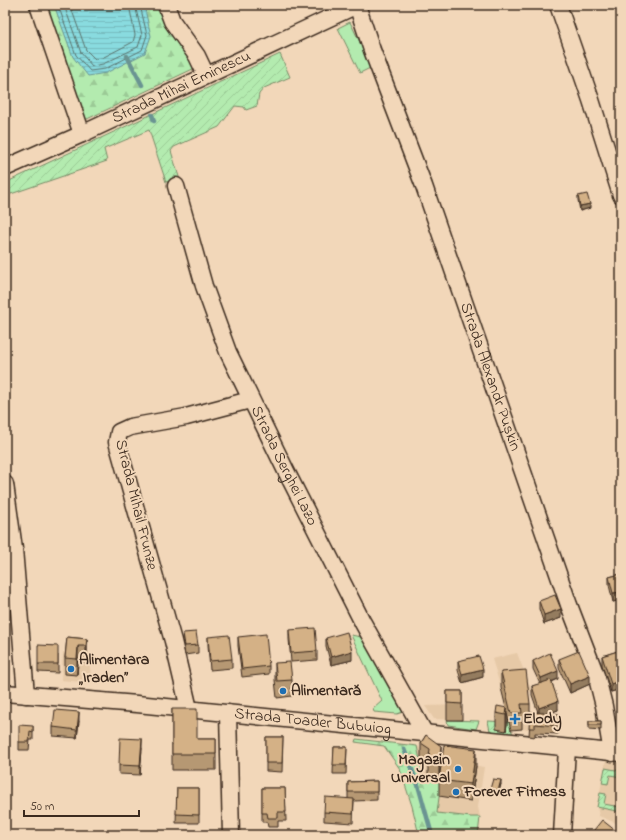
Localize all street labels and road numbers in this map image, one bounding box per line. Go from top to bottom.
street label: Strada Mihai Eminescu [108,44,255,130]
street label: Strada Alexandr Pușkin [453,299,527,454]
street label: Strada Serghei Lazo [244,402,324,530]
street label: Strada Mihail Frunze [108,437,164,574]
street label: Strada Toader Bubuiog [233,702,392,742]

